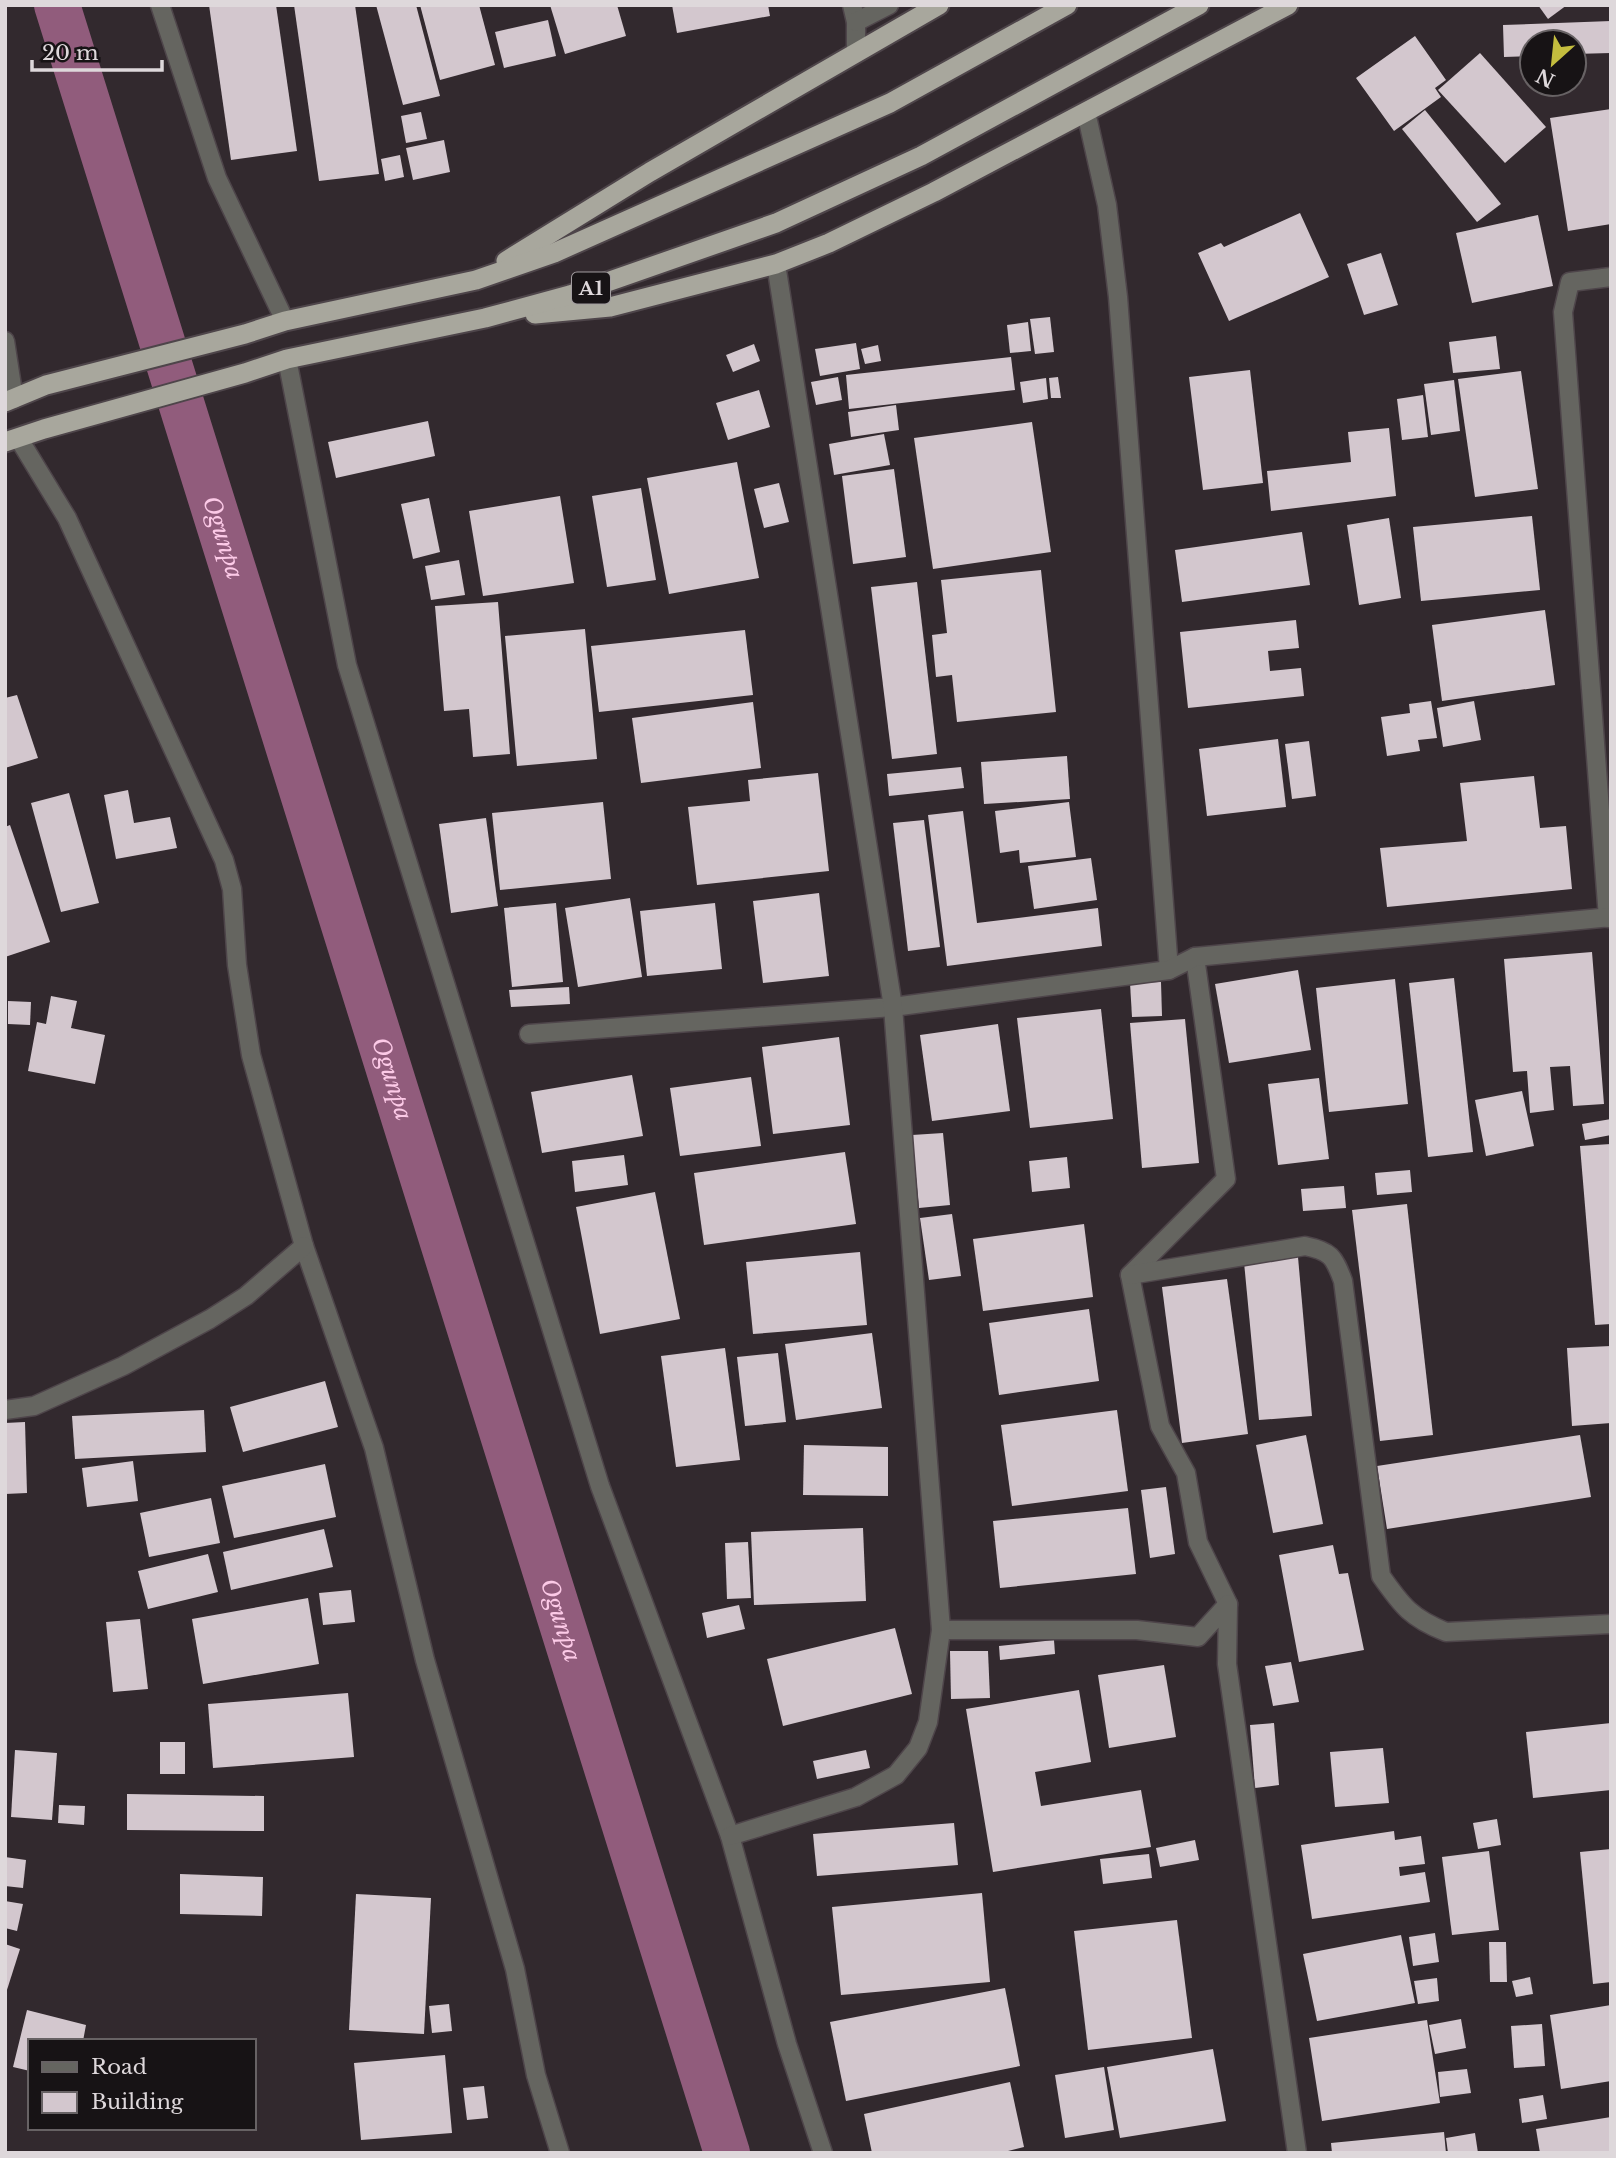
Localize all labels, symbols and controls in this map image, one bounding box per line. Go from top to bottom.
scale bar [32,28,161,72]
north arrow [1518,28,1588,98]
text: 20 m [42,40,99,66]
text: N [1532,63,1559,92]
road number: A1 [572,272,610,304]
water label: Ogunpa [197,493,249,583]
water label: Ogunpa [366,1034,418,1124]
water label: Ogunpa [535,1575,587,1665]
legend [28,2039,256,2130]
text: Road [91,2054,147,2080]
text: Building [91,2089,184,2115]

